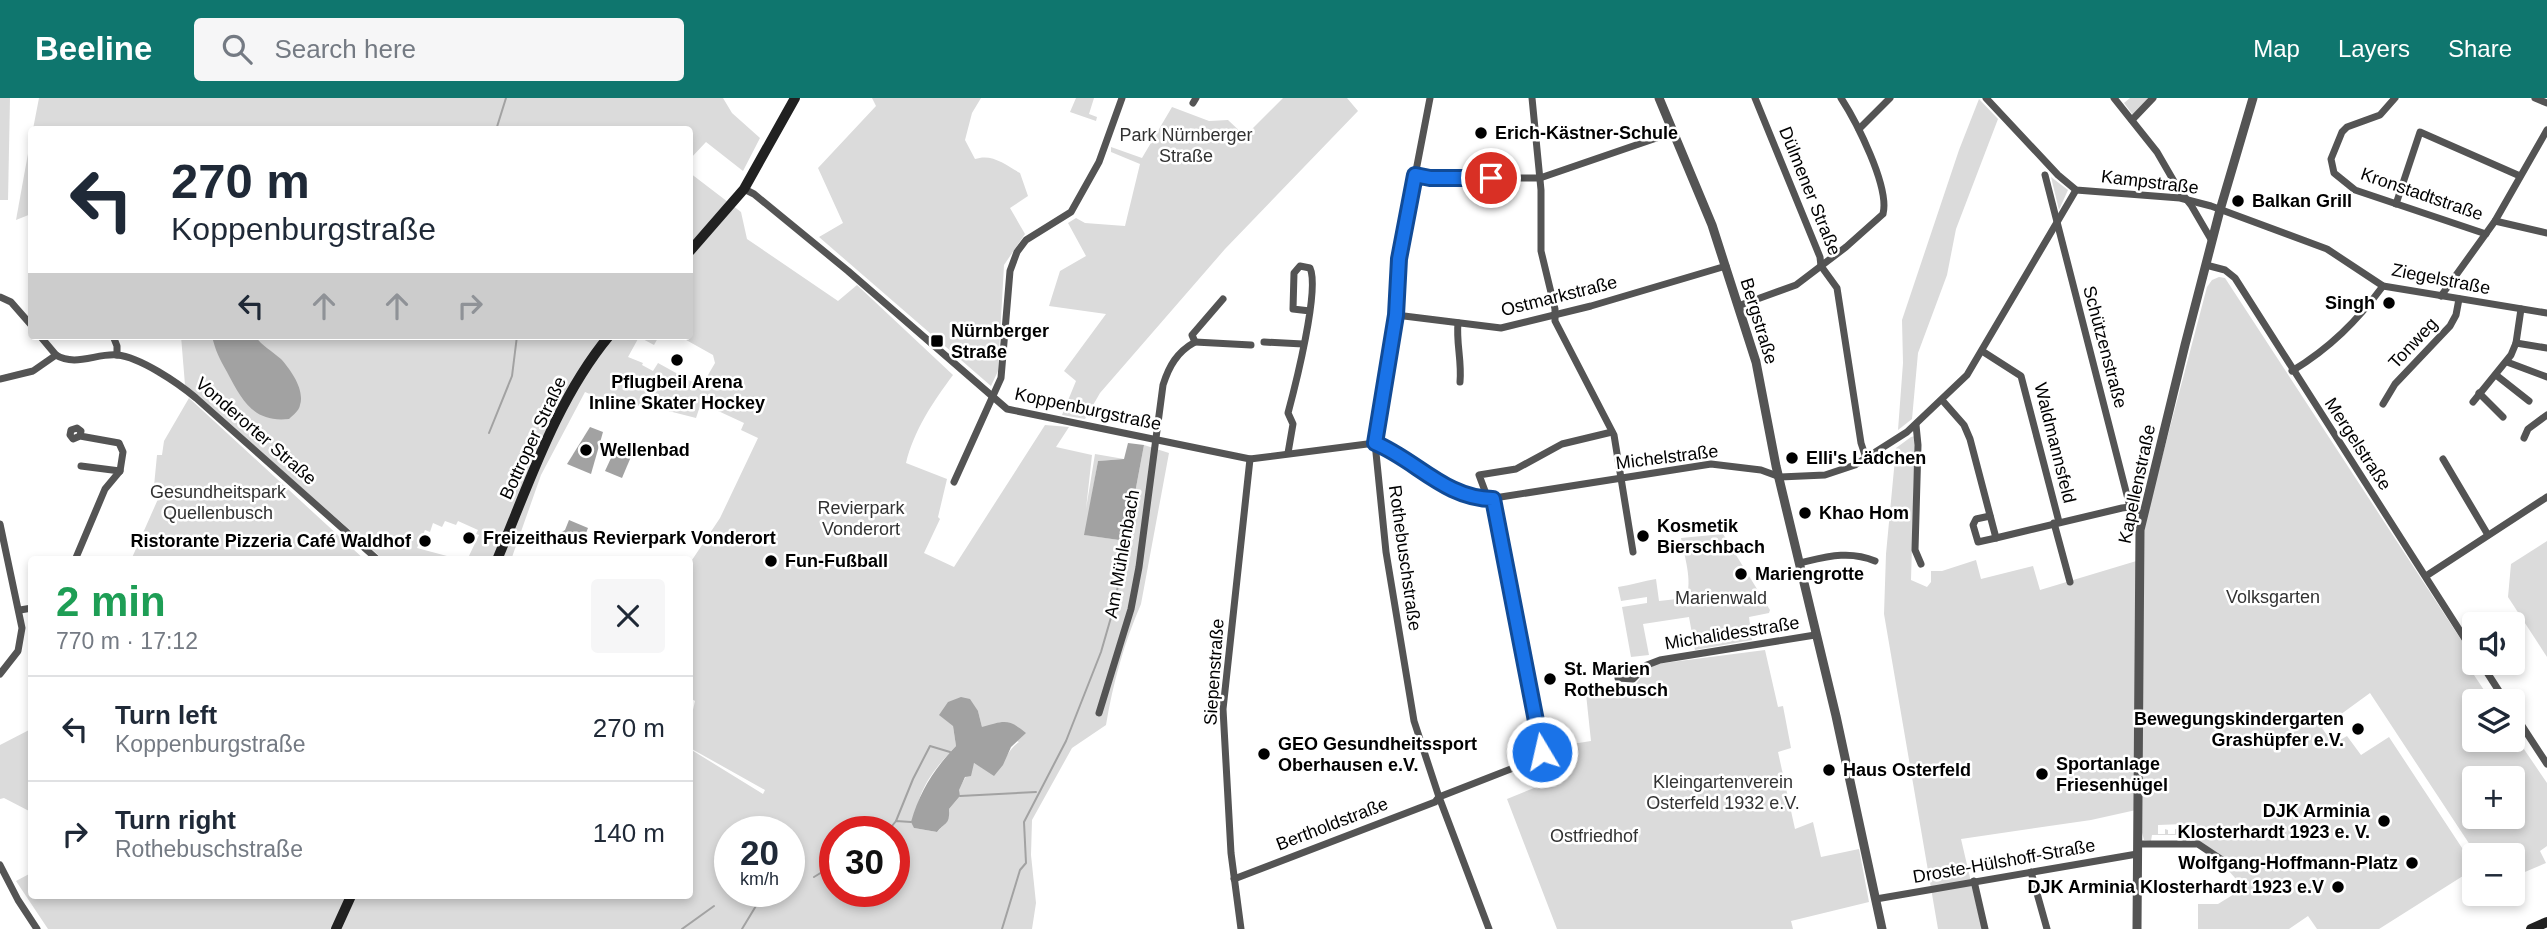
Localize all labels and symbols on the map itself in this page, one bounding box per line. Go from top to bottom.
place label: Erich-Kästner-Schule [1495,123,1678,143]
street label: Dülmener Straße [1775,124,1845,258]
park label: Park Nürnberger Straße [1119,125,1253,166]
marker: Erich-Kästner-Schule [1473,125,1489,141]
pin [1461,148,1521,208]
street label: Kronstadtstraße [2358,164,2486,224]
street label: Kampstraße [2100,166,2200,198]
place label: Balkan Grill [2252,191,2352,211]
marker: Balkan Grill [2230,193,2246,209]
street label: Ziegelstraße [2390,260,2492,298]
street label: Ostmarkstraße [1499,272,1619,320]
street label: Bergstraße [1736,275,1782,367]
street label: Schützenstraße [2079,284,2131,410]
place label: Singh [2325,293,2375,313]
marker: Singh [2381,295,2397,311]
street label: Tonweg [2385,313,2441,373]
place label: Nürnberger Straße [951,321,1049,362]
marker: Nürnberger Straße [929,333,945,349]
marker: Pflugbeil Arena Inline Skater Hockey [669,352,685,368]
place label: Pflugbeil Arena Inline Skater Hockey [589,372,765,413]
street label: Vonderorter Straße [192,373,320,489]
street label: Bottroper Straße [496,373,570,503]
street label: Waldmannsfeld [2030,381,2080,505]
street label: Koppenburgstraße [1013,384,1163,434]
street label: Mergelstraße [2321,394,2395,494]
street label: Kapellenstraße [2115,423,2159,545]
place label: Wellenbad [600,440,690,460]
street label: Michelstraße [1615,441,1719,473]
marker: Wellenbad [578,442,594,458]
place label: Elli's Lädchen [1806,448,1926,468]
marker: Elli's Lädchen [1784,450,1800,466]
park label: Gesundheitspark Quellenbusch [150,482,287,523]
street label: Rothebuschstraße [1385,484,1425,632]
street label: Am Mühlenbach [1101,488,1143,620]
park label: Revierpark Vonderort [817,498,906,539]
place label: Khao Hom [1819,503,1909,523]
marker: Khao Hom [1797,505,1813,521]
place label: Kosmetik Bierschbach [1657,516,1765,557]
place label: Freizeithaus Revierpark Vonderort [483,528,776,548]
marker: Kosmetik Bierschbach [1635,528,1651,544]
marker: Freizeithaus Revierpark Vonderort [461,530,477,546]
place label: Ristorante Pizzeria Café Waldhof [131,531,412,551]
marker: Ristorante Pizzeria Café Waldhof [417,533,433,549]
place label: Fun-Fußball [785,551,888,571]
marker: Fun-Fußball [763,553,779,569]
place label: Mariengrotte [1755,564,1864,584]
marker: Mariengrotte [1733,566,1749,582]
park label: Volksgarten [2226,587,2320,607]
park label: Marienwald [1675,588,1767,608]
street label: Michalidesstraße [1663,612,1801,654]
street label: Siepenstraße [1200,618,1228,726]
place label: St. Marien Rothebusch [1564,659,1668,700]
marker: St. Marien Rothebusch [1542,671,1558,687]
place label: Bewegungskindergarten Grashüpfer e.V. [2134,709,2344,750]
position arrow [1505,715,1579,789]
marker: Bewegungskindergarten Grashüpfer e.V. [2350,721,2366,737]
place label: GEO Gesundheitssport Oberhausen e.V. [1278,734,1477,775]
marker: GEO Gesundheitssport Oberhausen e.V. [1256,746,1272,762]
place label: Sportanlage Friesenhügel [2056,754,2168,795]
place label: Haus Osterfeld [1843,760,1971,780]
marker: Haus Osterfeld [1821,762,1837,778]
marker: Sportanlage Friesenhügel [2034,766,2050,782]
park label: Kleingartenverein Osterfeld 1932 e.V. [1646,772,1800,813]
street label: Bertholdstraße [1273,794,1391,854]
place label: DJK Arminia Klosterhardt 1923 e. V. [2178,801,2371,842]
marker: DJK Arminia Klosterhardt 1923 e. V. [2376,813,2392,829]
speed limit sign: 30 [819,816,910,907]
park label: Ostfriedhof [1550,826,1639,846]
street label: Droste-Hülshoff-Straße [1911,835,2097,887]
place label: Wolfgang-Hoffmann-Platz [2178,853,2398,873]
marker: Wolfgang-Hoffmann-Platz [2404,855,2420,871]
place label: DJK Arminia Klosterhardt 1923 e.V [2028,877,2324,897]
marker: DJK Arminia Klosterhardt 1923 e.V [2330,879,2346,895]

